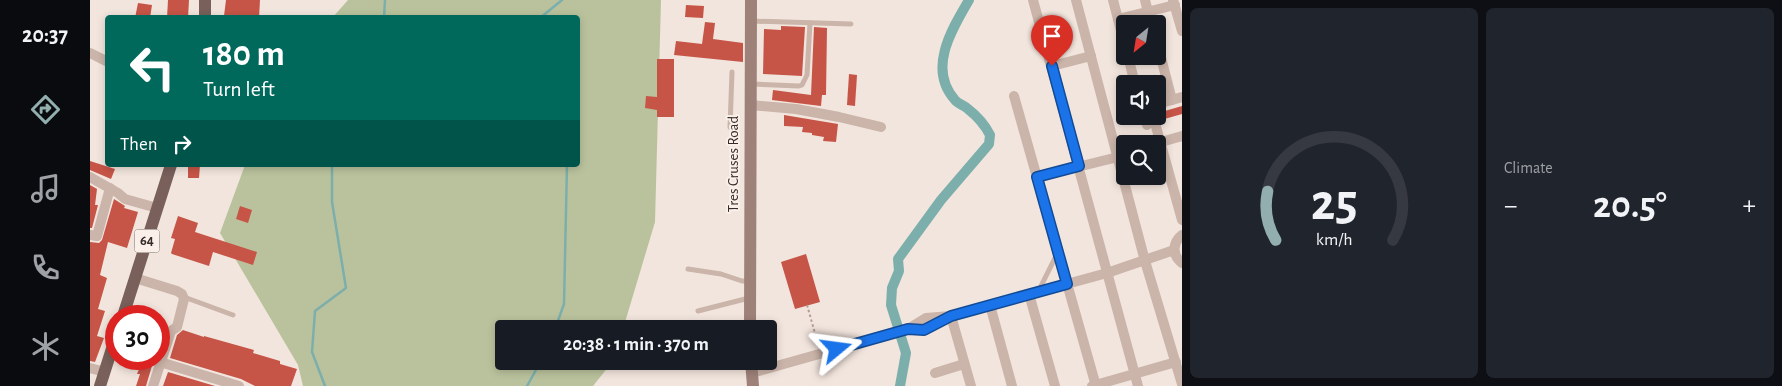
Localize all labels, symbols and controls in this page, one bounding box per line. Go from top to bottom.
pin [1031,15,1073,66]
north arrow [1116,15,1166,65]
map controls [1116,15,1166,185]
icon: arrive [1038,22,1066,50]
text: 20:37 [22,24,68,46]
icon: left [120,35,185,100]
text: 180 m [203,37,285,72]
button: sound [1116,75,1166,125]
text: Turn left [203,78,275,100]
icon: directions [28,92,63,127]
street label: Tres Cruses Road [726,116,741,212]
icon: right [168,130,196,158]
text: Then [120,135,158,154]
button: search [1116,135,1166,185]
text: Climate [1504,160,1553,176]
icon: music [28,171,63,206]
text: 25 [1311,177,1357,229]
text: 20.5° [1593,187,1667,225]
text: − [1504,192,1517,220]
text: + [1743,192,1756,220]
road number: 64 [134,230,160,252]
text: km/h [1316,231,1352,249]
icon: phone [28,250,63,285]
speed limit sign: 30 [105,305,170,370]
position arrow [810,322,862,374]
icon: climate [28,329,63,364]
text: 20:38 · 1 min · 370 m [563,335,709,354]

